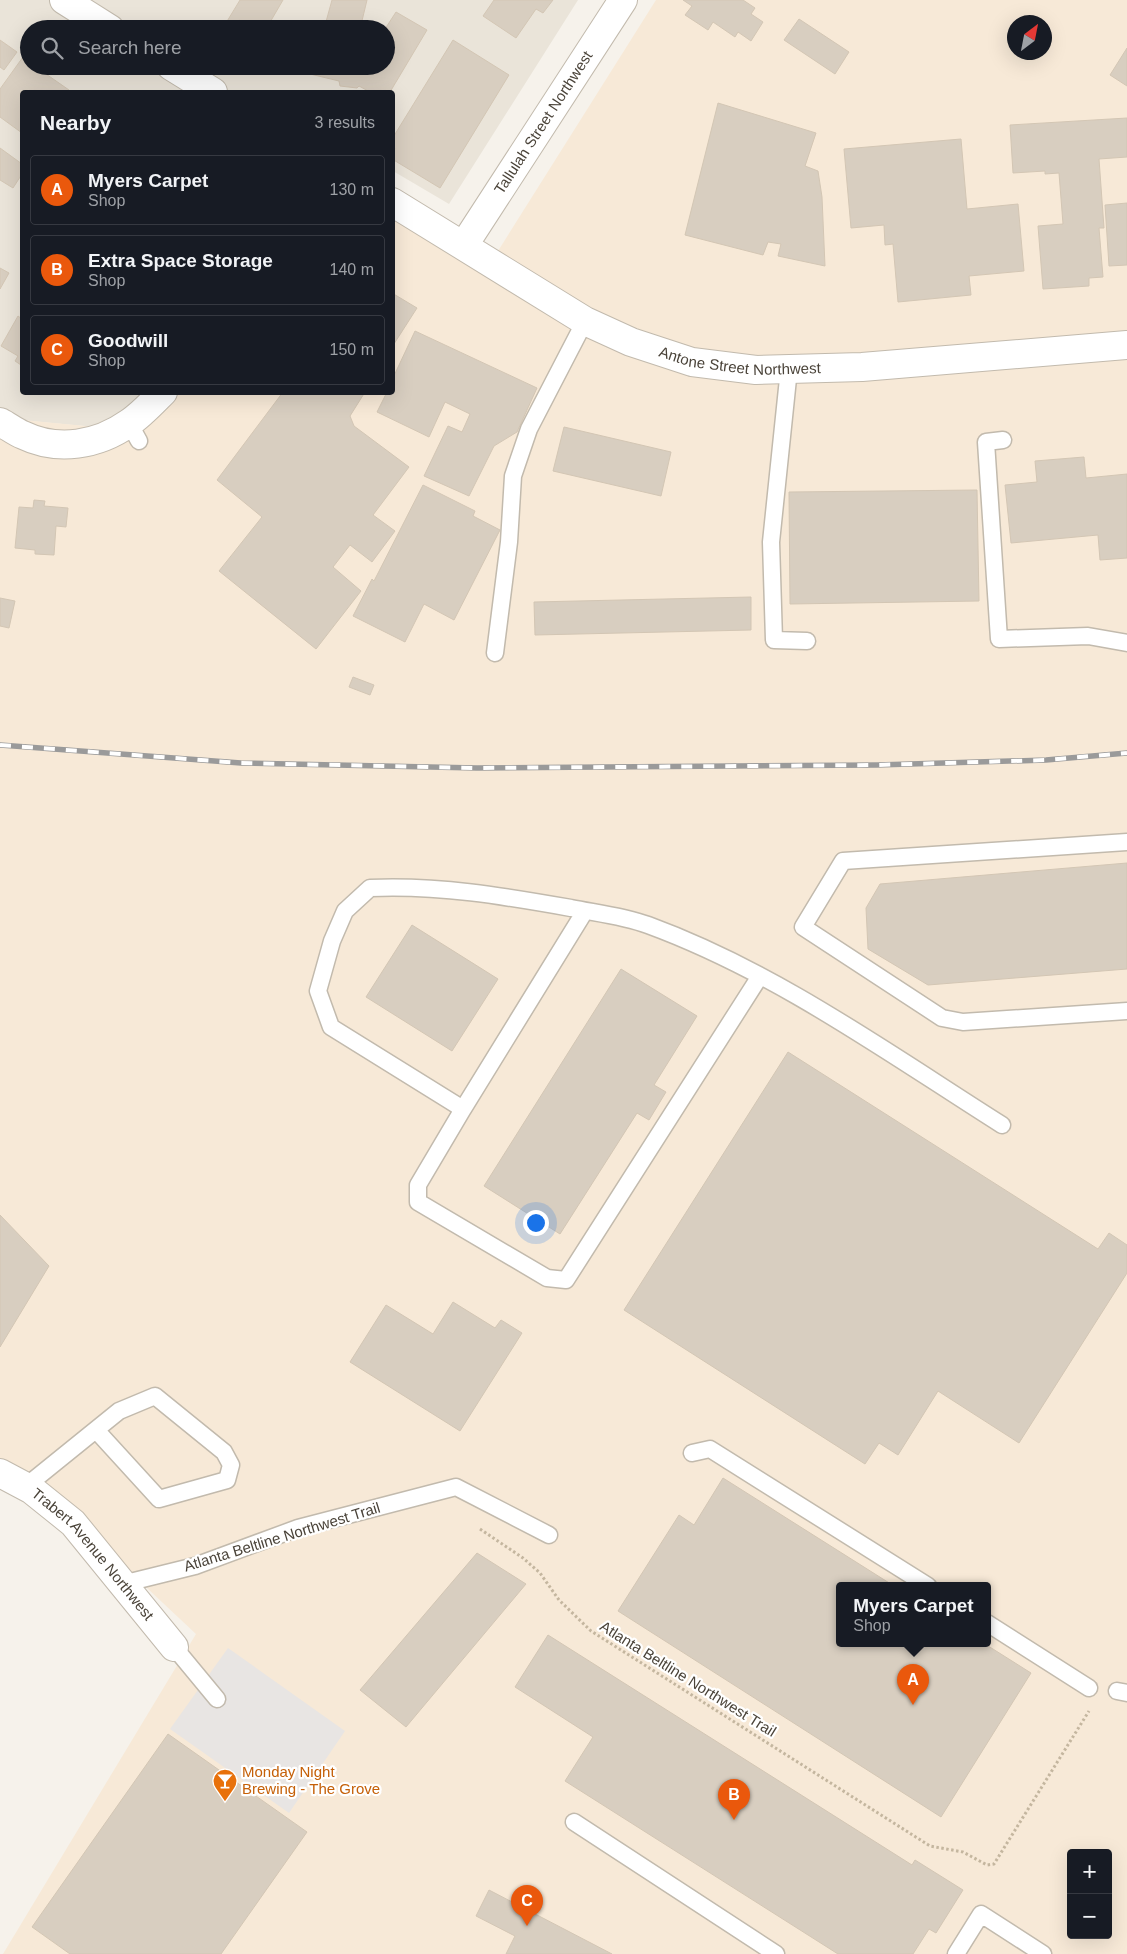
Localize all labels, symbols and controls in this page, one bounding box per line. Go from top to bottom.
north arrow [1007,15,1052,60]
search box [20,20,395,75]
icon: search [38,34,66,62]
text: Search here [78,37,182,58]
street label: Tallulah Street Northwest [491,47,596,197]
text: Nearby [40,111,111,134]
text: 3 results [315,114,375,131]
text: Myers Carpet [88,170,208,191]
text: A [51,181,63,198]
text: 130 m [330,181,374,198]
text: Shop [88,192,125,209]
text: Extra Space Storage [88,250,273,271]
text: B [51,261,63,278]
text: 140 m [330,261,374,278]
text: Shop [88,272,125,289]
text: Goodwill [88,330,168,351]
text: C [51,341,63,358]
text: 150 m [330,341,374,358]
street label: Antone Street Northwest [657,343,822,378]
text: Shop [88,352,125,369]
your location [523,1210,549,1236]
street label: Trabert Avenue Northwest [29,1484,158,1624]
street label: Atlanta Beltline Northwest Trail [182,1499,382,1575]
popup [836,1582,991,1647]
text: Myers Carpet [853,1595,974,1616]
street label: Atlanta Beltline Northwest Trail [597,1617,779,1740]
text: Shop [853,1617,891,1634]
pin: A [897,1664,929,1705]
place label: Monday Night Brewing - The Grove [242,1763,380,1797]
bar icon: Monday Night Brewing - The Grove [212,1768,238,1802]
pin: B [718,1779,750,1820]
map controls [1067,1849,1112,1939]
button: + [1067,1849,1112,1894]
pin: C [511,1885,543,1926]
button: − [1067,1894,1112,1939]

